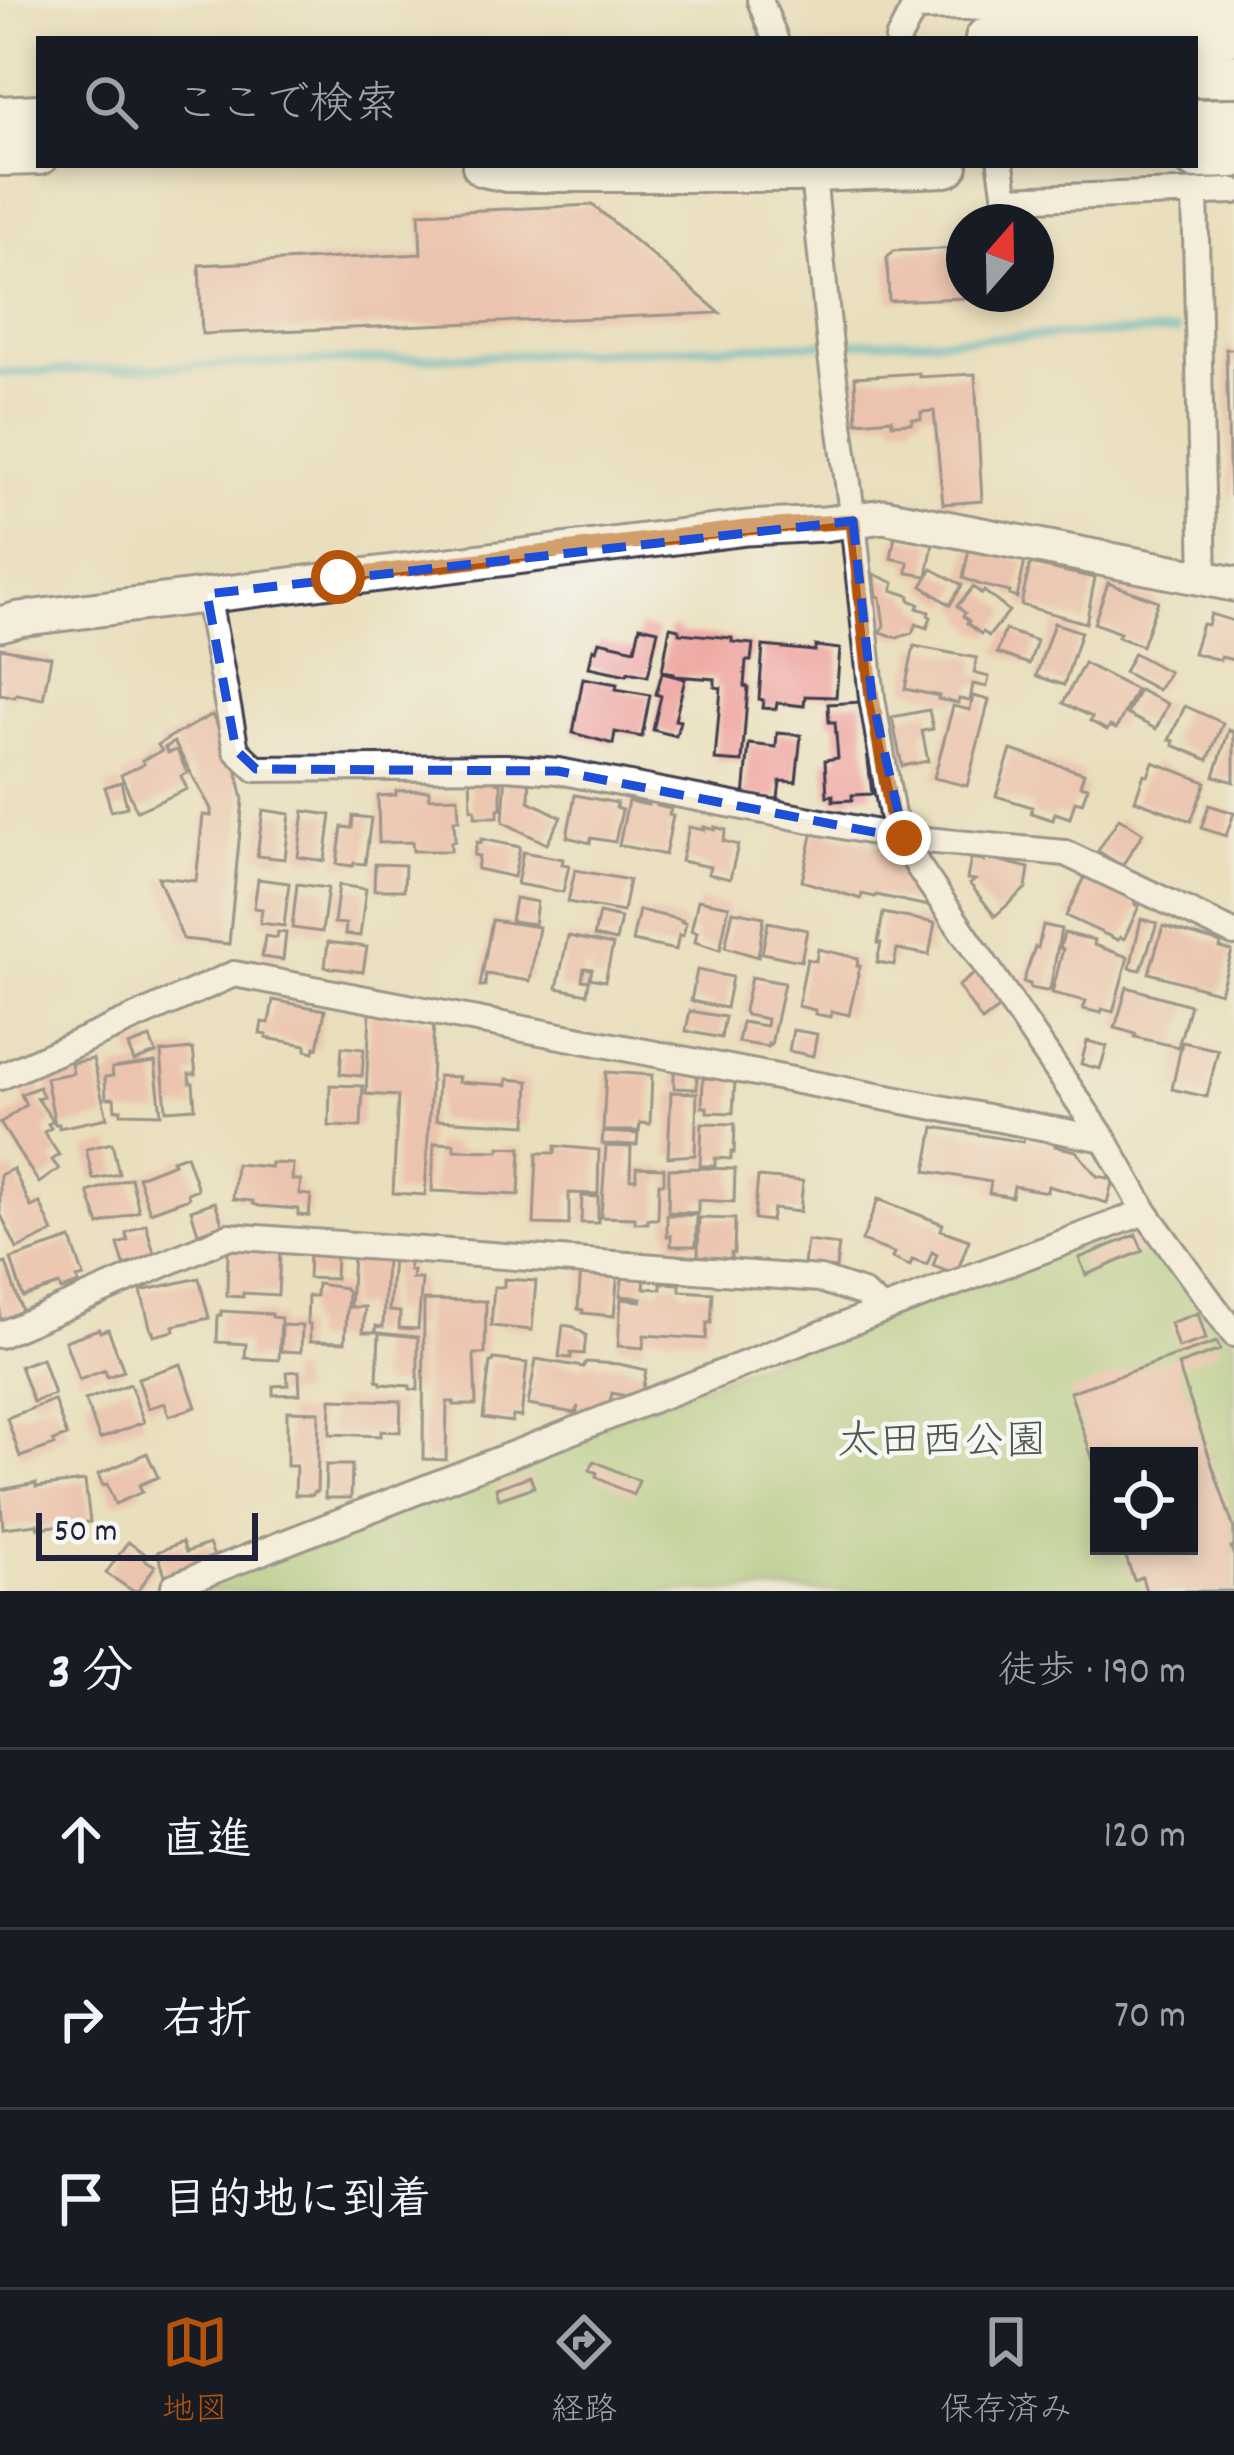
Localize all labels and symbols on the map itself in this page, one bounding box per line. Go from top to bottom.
north arrow [946,204,1054,312]
route start [311,550,365,604]
route end [877,811,931,865]
park label: 太田西公園 [837,1415,1047,1475]
scale bar [36,1507,258,1560]

